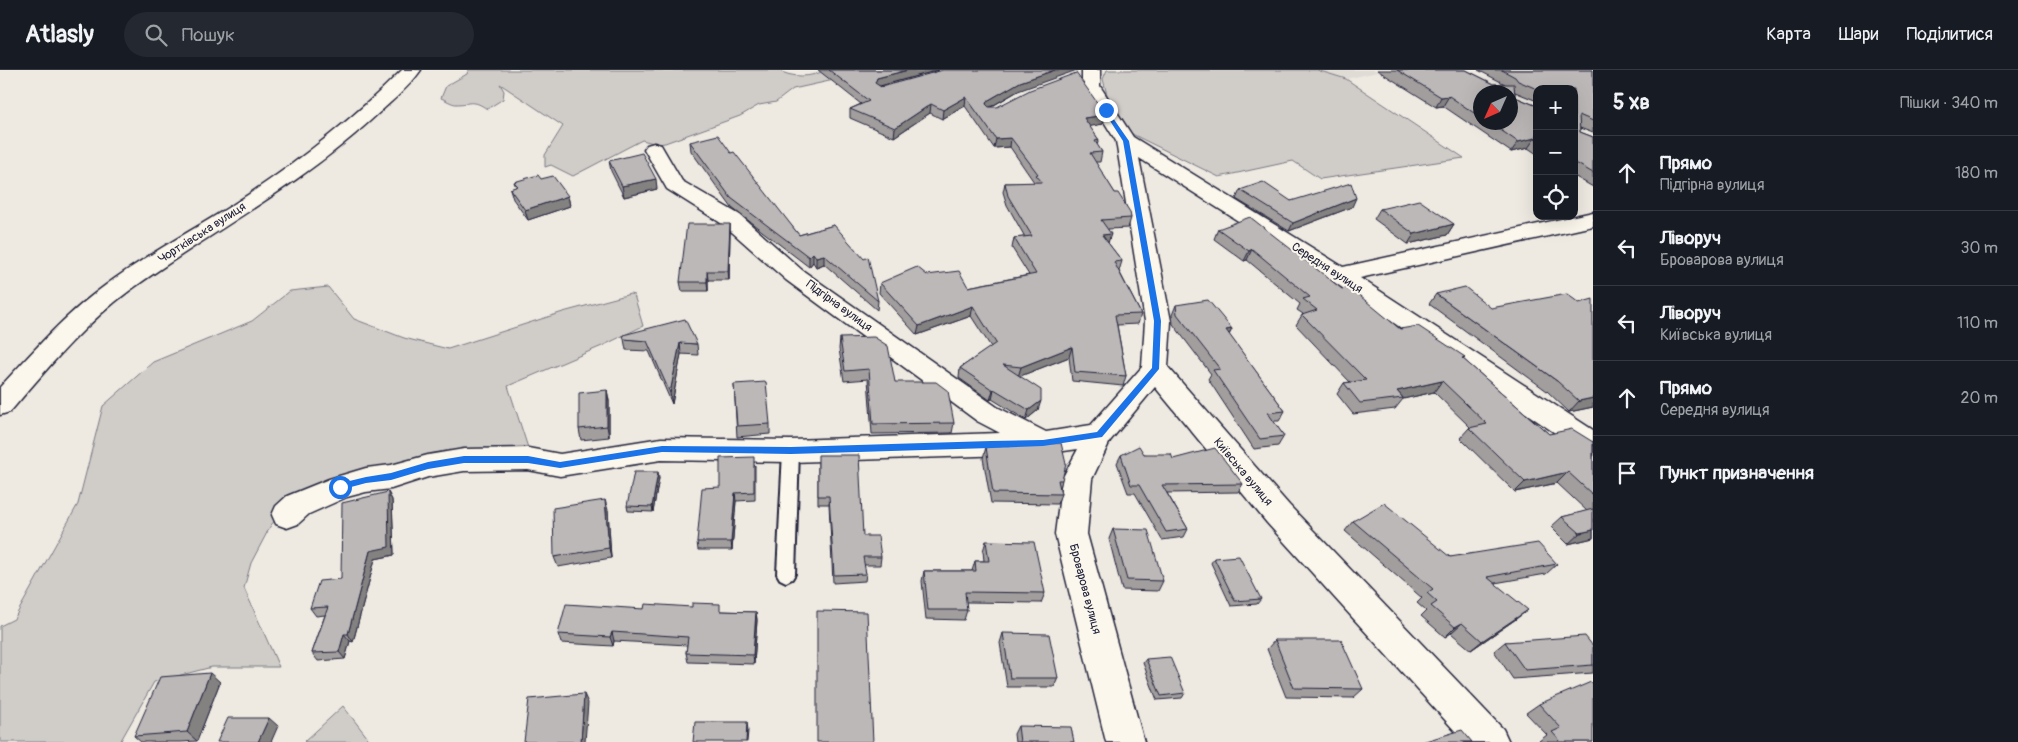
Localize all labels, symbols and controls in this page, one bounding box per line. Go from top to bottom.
search box [124,12,474,57]
text: Atlasly [25,20,94,49]
icon: search [142,21,170,49]
text: Пошук [182,23,235,47]
text: Карта [1766,23,1811,46]
text: Шари [1839,23,1878,46]
text: Поділитися [1906,23,1993,46]
north arrow [1473,85,1518,130]
map controls [1533,85,1578,220]
button: + [1533,85,1578,130]
text: 5 хв [1613,89,1650,116]
text: Пішки · 340 m [1900,93,1998,113]
route end [1095,99,1118,122]
button: − [1533,130,1578,175]
text: Прямо [1660,151,1712,175]
icon: ahead [1613,159,1641,187]
text: 180 m [1955,163,1998,183]
button: locate [1533,175,1578,220]
text: Підгірна вулиця [1660,175,1765,195]
street label: Чортківська вулиця [155,199,249,267]
text: Ліворуч [1660,226,1721,250]
icon: left [1613,234,1641,262]
text: 30 m [1960,238,1998,258]
street label: Середня вулиця [1288,239,1366,297]
text: Броварова вулиця [1660,250,1784,270]
street label: Підгірна вулиця [803,277,875,335]
text: Ліворуч [1660,301,1721,325]
icon: left [1613,309,1641,337]
text: 110 m [1957,313,1998,333]
text: Київська вулиця [1660,325,1772,345]
text: Прямо [1660,376,1712,400]
icon: ahead [1613,384,1641,412]
text: 20 m [1960,388,1998,408]
text: Середня вулиця [1660,400,1770,420]
street label: Київська вулиця [1210,435,1276,509]
icon: arrive [1613,459,1641,487]
text: Пункт призначення [1660,461,1814,485]
route start [329,476,352,499]
street label: Броварова вулиця [1066,542,1104,636]

